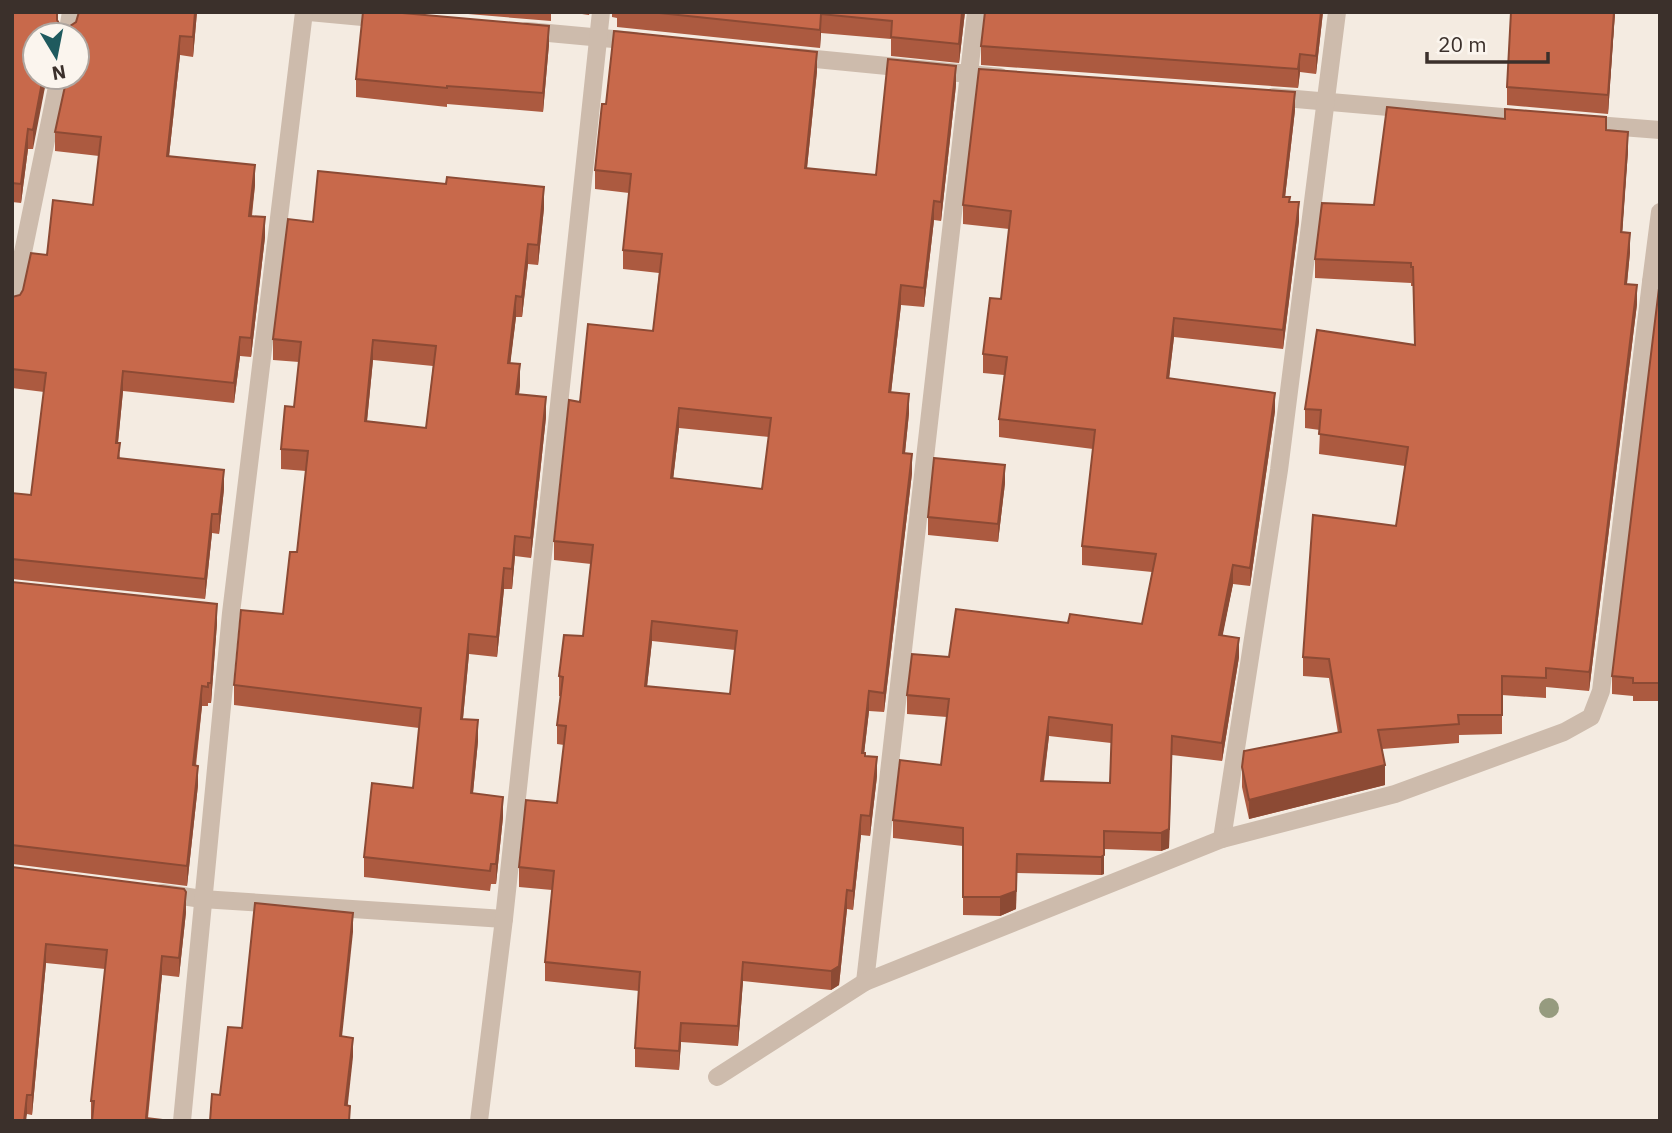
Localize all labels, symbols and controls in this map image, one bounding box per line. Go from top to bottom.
north arrow [21,21,91,91]
scale bar [1427,21,1548,65]
text: 20 m [1438,30,1487,58]
text: N [50,60,68,86]

